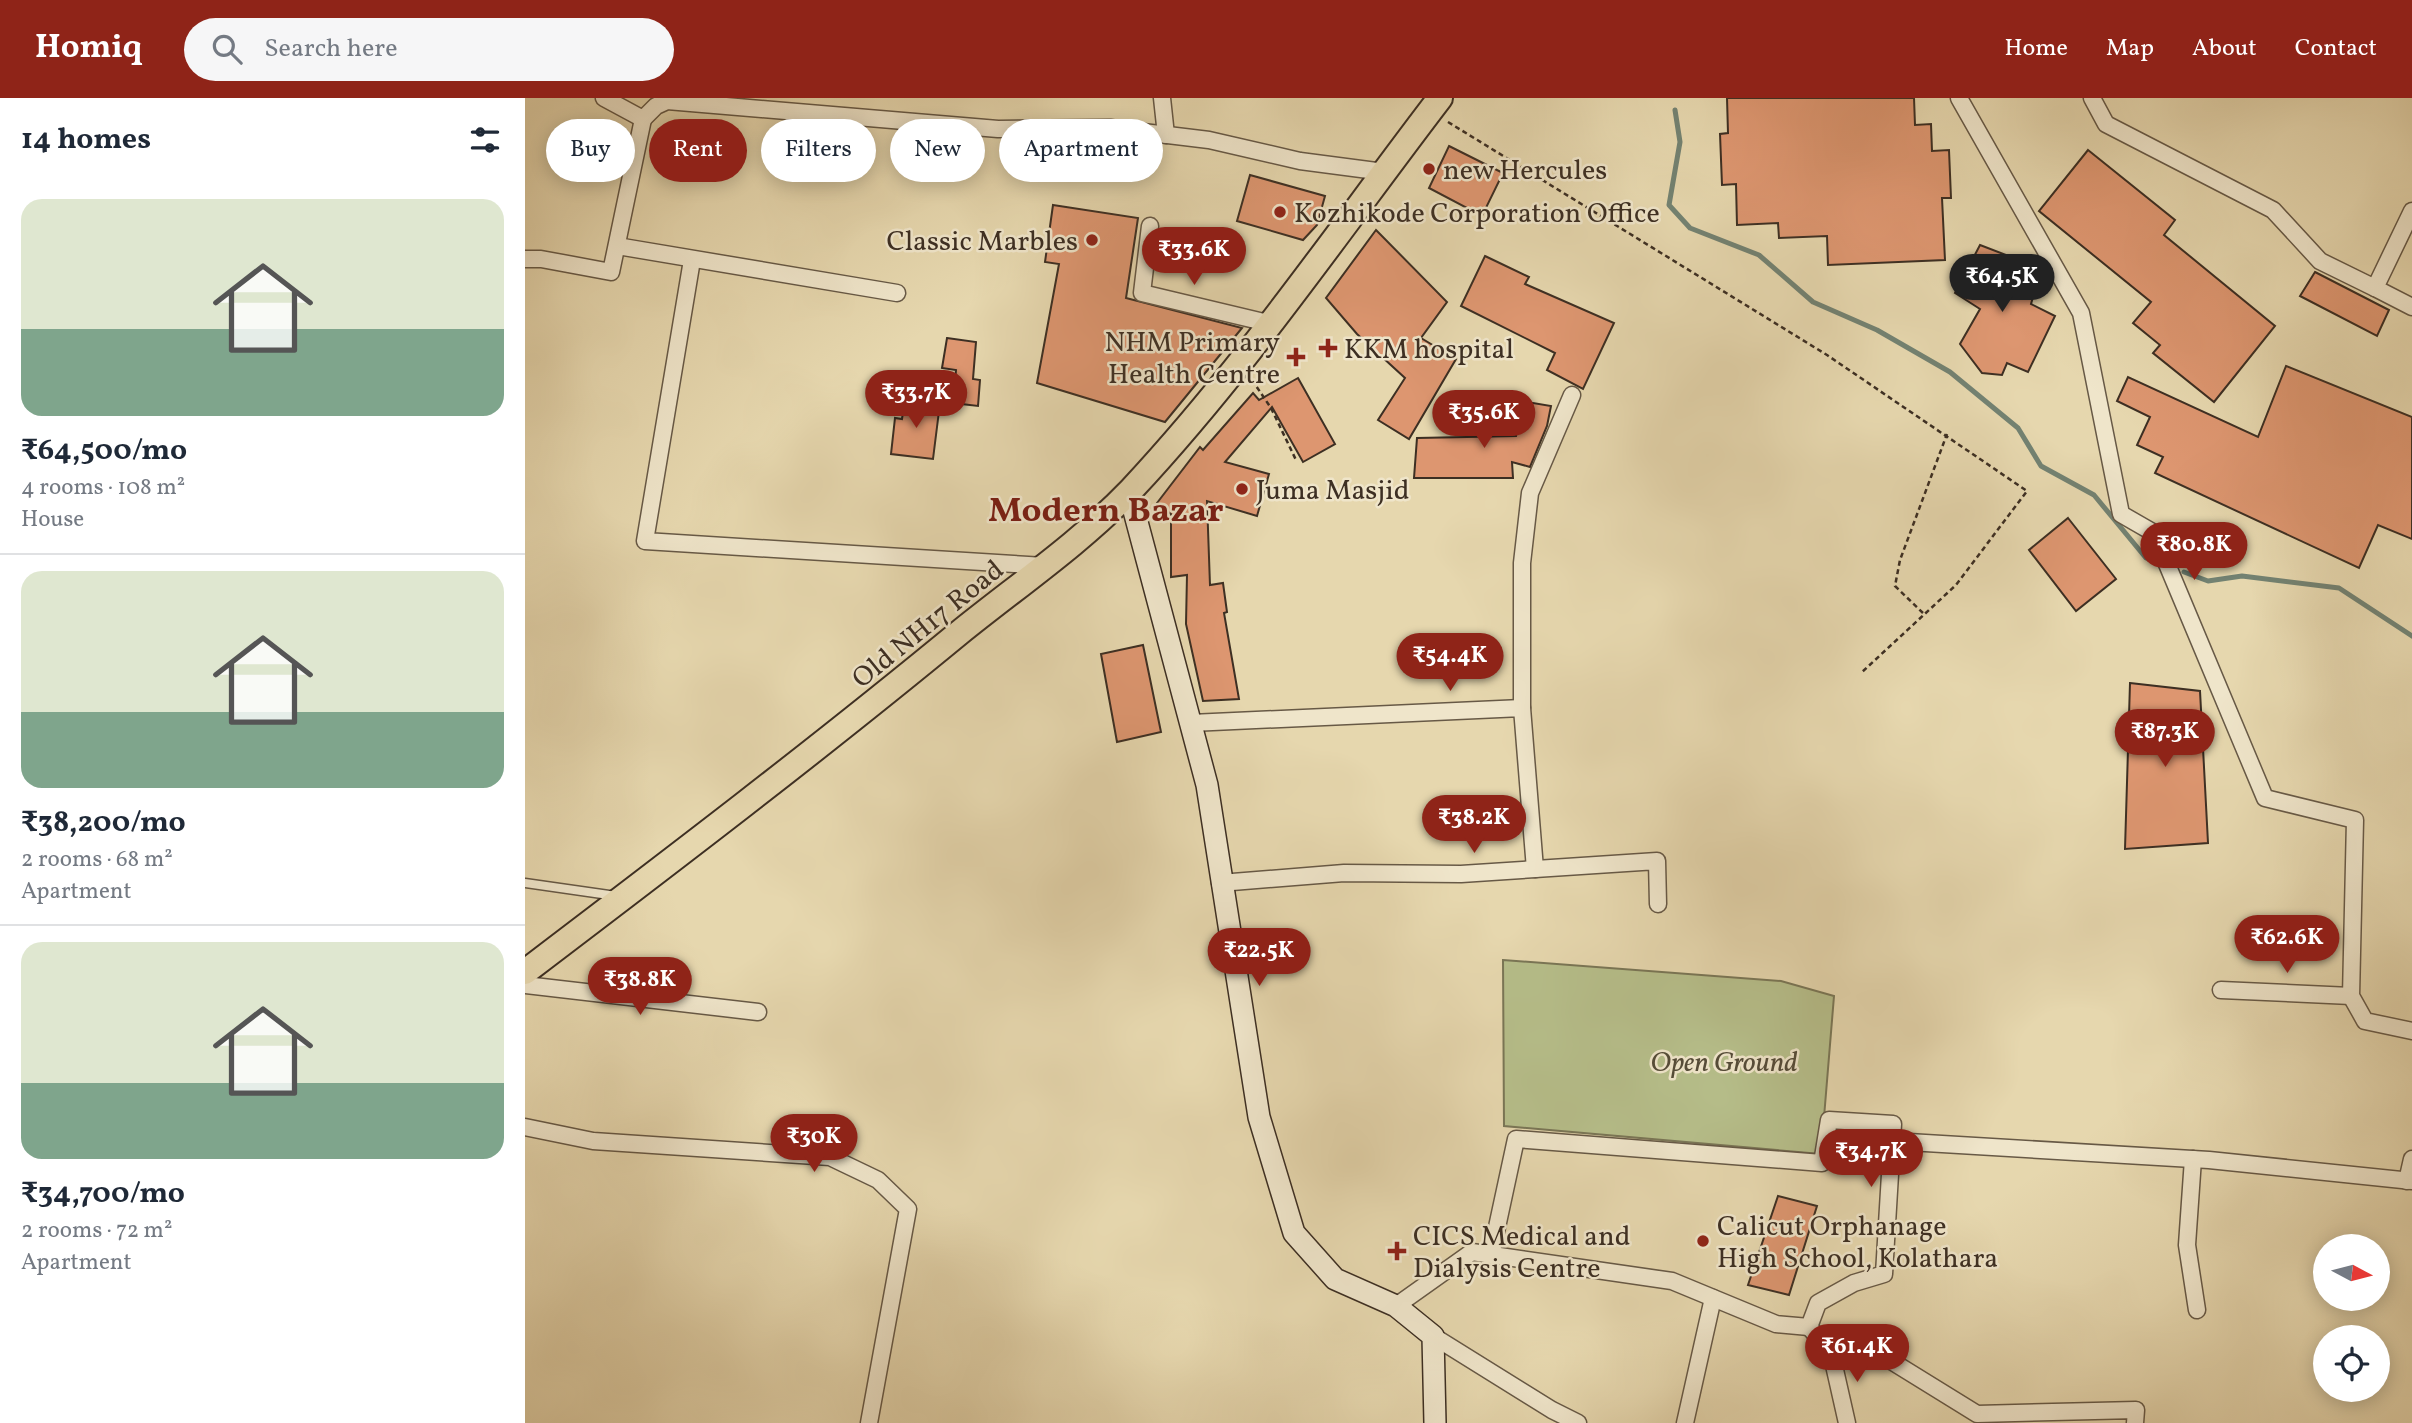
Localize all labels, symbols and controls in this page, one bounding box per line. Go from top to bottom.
search box [184,18,674,81]
text: Homiq [35,26,142,72]
icon: search [208,30,246,68]
text: Search here [264,31,397,67]
text: Home [2004,32,2068,66]
text: Map [2106,32,2154,66]
text: About [2192,32,2257,66]
text: Contact [2295,32,2377,66]
text: 14 homes [21,119,151,161]
chip: Buy [546,119,635,182]
chip: Rent [649,119,747,182]
chip: Filters [761,119,876,182]
chip: New [890,119,985,182]
chip: Apartment [999,119,1163,182]
icon: filters [466,121,504,159]
place label: new Hercules [1443,152,1607,191]
marker: new Hercules [1421,161,1437,177]
place label: Kozhikode Corporation Office [1294,195,1660,234]
marker: Kozhikode Corporation Office [1272,204,1288,220]
place label: Classic Marbles [886,223,1078,262]
pin: ₹33.6K [1137,228,1251,287]
marker: Classic Marbles [1084,232,1100,248]
text: ₹33.6K [1158,234,1230,266]
icon: home [200,245,326,371]
pin: ₹64.5K [1945,254,2059,314]
text: ₹64.5K [1965,261,2039,293]
place label: NHM Primary Health Centre [1104,324,1280,395]
place label: KKM hospital [1344,331,1514,370]
marker: KKM hospital [1318,338,1338,358]
marker: NHM Primary Health Centre [1286,347,1306,367]
pin: ₹33.7K [859,370,973,430]
text: ₹33.7K [881,377,951,409]
pin: ₹35.6K [1427,390,1541,450]
text: ₹35.6K [1448,397,1520,429]
text: ₹64,500/mo [21,430,187,472]
text: 4 rooms · 108 m² [21,472,185,504]
place label: Juma Masjid [1256,472,1409,511]
marker: Juma Masjid [1234,481,1250,497]
district label: Modern Bazar [988,488,1224,536]
text: House [21,504,84,536]
pin: ₹80.8K [2137,522,2251,582]
text: ₹80.8K [2156,529,2232,561]
street label: Old NH17 Road [844,551,1013,698]
icon: home [200,617,326,743]
pin: ₹54.4K [1393,634,1507,693]
text: ₹54.4K [1413,640,1487,672]
pin: ₹87.3K [2108,710,2222,769]
text: ₹87.3K [2131,716,2199,748]
pin: ₹38.2K [1417,796,1531,855]
text: ₹38,200/mo [21,802,186,844]
text: ₹38.2K [1438,802,1510,834]
text: 2 rooms · 68 m² [21,844,173,876]
text: Apartment [21,876,132,908]
pin: ₹62.6K [2230,916,2344,975]
text: ₹62.6K [2250,922,2324,954]
pin: ₹22.5K [1202,928,1316,988]
text: ₹22.5K [1224,935,1294,967]
pin: ₹38.8K [583,958,697,1017]
text: ₹38.8K [604,964,676,996]
icon: home [200,988,326,1114]
park label: Open Ground [1650,1044,1798,1083]
pin: ₹30K [773,1114,855,1174]
text: ₹30K [787,1121,841,1153]
pin: ₹34.7K [1814,1130,1928,1189]
text: ₹34.7K [1835,1136,1907,1168]
text: ₹34,700/mo [21,1173,185,1215]
place label: Calicut Orphanage High School, Kolathara [1717,1208,1998,1279]
text: 2 rooms · 72 m² [21,1215,172,1247]
place label: CICS Medical and Dialysis Centre [1413,1218,1630,1289]
marker: Calicut Orphanage High School, Kolathara [1695,1233,1711,1249]
north arrow [2313,1234,2391,1311]
map controls [2313,1234,2390,1402]
marker: CICS Medical and Dialysis Centre [1387,1241,1407,1261]
text: Apartment [21,1247,132,1279]
pin: ₹61.4K [1800,1324,1914,1384]
button: locate [2313,1325,2390,1402]
text: ₹61.4K [1821,1331,1893,1363]

